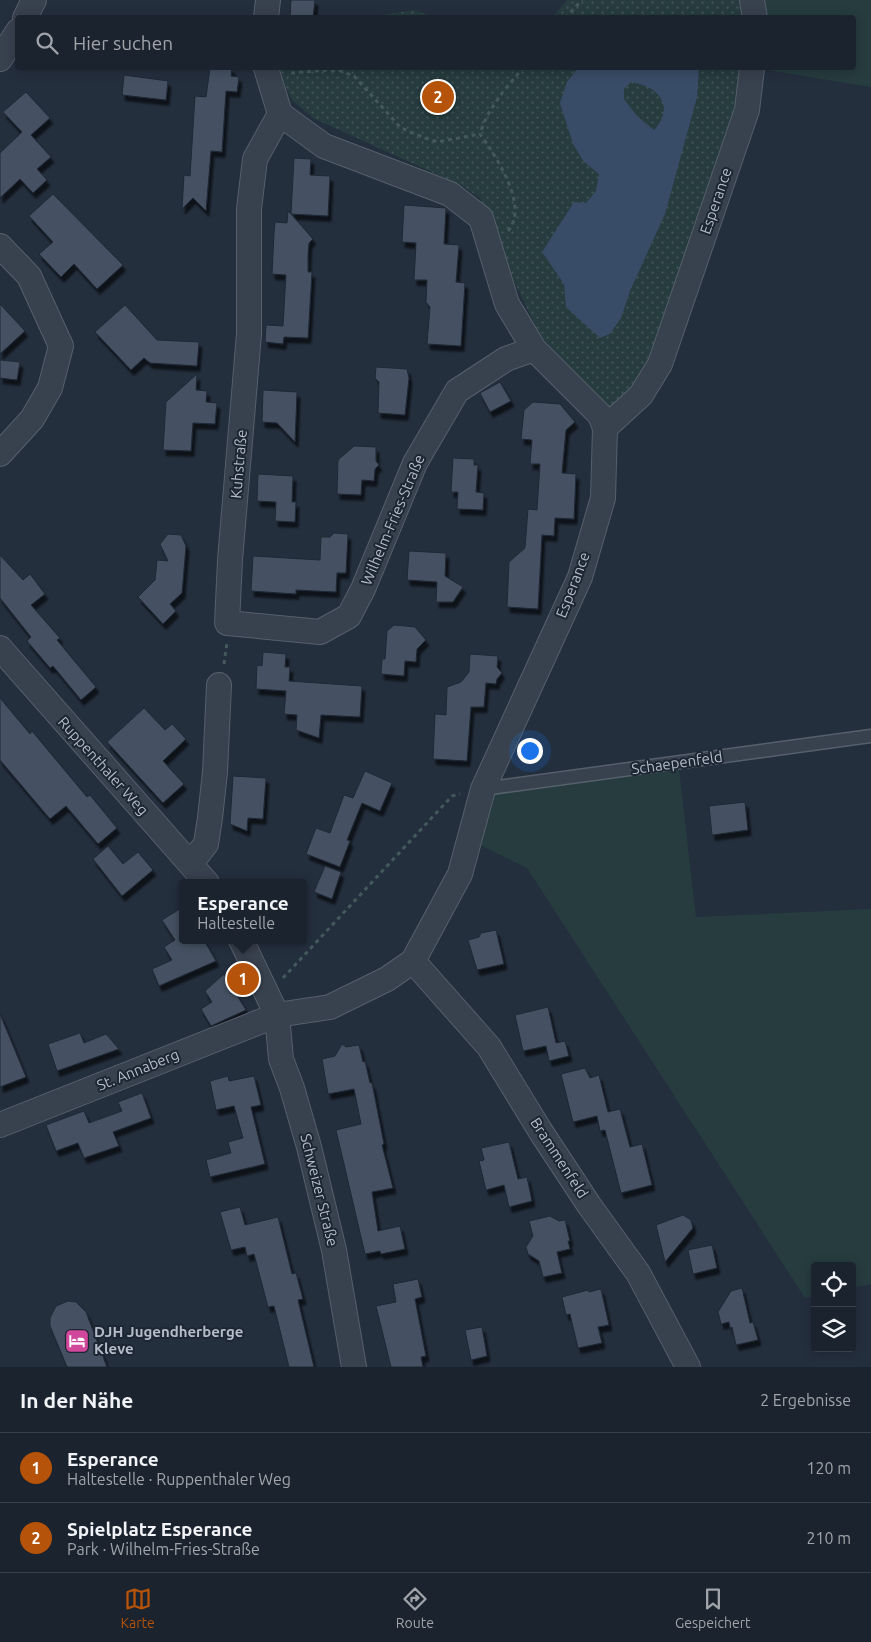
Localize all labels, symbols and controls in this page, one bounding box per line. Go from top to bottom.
search box [15,15,856,70]
icon: search [33,29,61,57]
text: Hier suchen [73,32,173,54]
pin: 2 [422,78,454,116]
street label: Esperance [696,165,735,236]
street label: Kuhstraße [227,429,250,499]
street label: Wilhelm-Fries-Straße [357,452,428,588]
street label: Esperance [552,550,593,620]
street label: Ruppenthaler Weg [55,713,152,818]
your location [517,738,543,764]
street label: Schaepenfeld [630,748,724,777]
popup [179,879,307,944]
text: Esperance [197,892,289,914]
text: Haltestelle [197,914,275,932]
pin: 1 [227,960,259,998]
street label: St. Annaberg [94,1045,181,1094]
street label: Brammenfeld [527,1114,592,1201]
street label: Schweizer Straße [297,1132,342,1248]
map controls [811,1262,856,1352]
button: locate [811,1262,856,1307]
button: layers [811,1307,856,1352]
place label: DJH Jugendherberge Kleve [94,1323,243,1357]
hotel icon: DJH Jugendherberge Kleve [64,1328,90,1354]
text: In der Nähe [20,1388,133,1412]
text: 2 Ergebnisse [760,1391,851,1409]
text: Esperance [67,1448,159,1470]
text: 1 [31,1459,41,1477]
text: 120 m [806,1459,851,1477]
text: Haltestelle · Ruppenthaler Weg [67,1470,291,1488]
text: Spielplatz Esperance [67,1518,252,1540]
text: 2 [31,1529,41,1547]
text: 210 m [806,1529,851,1547]
text: Park · Wilhelm-Fries-Straße [67,1540,260,1558]
tab: Karte [121,1585,155,1631]
tab: Route [396,1585,434,1631]
tab: Gespeichert [675,1585,750,1631]

